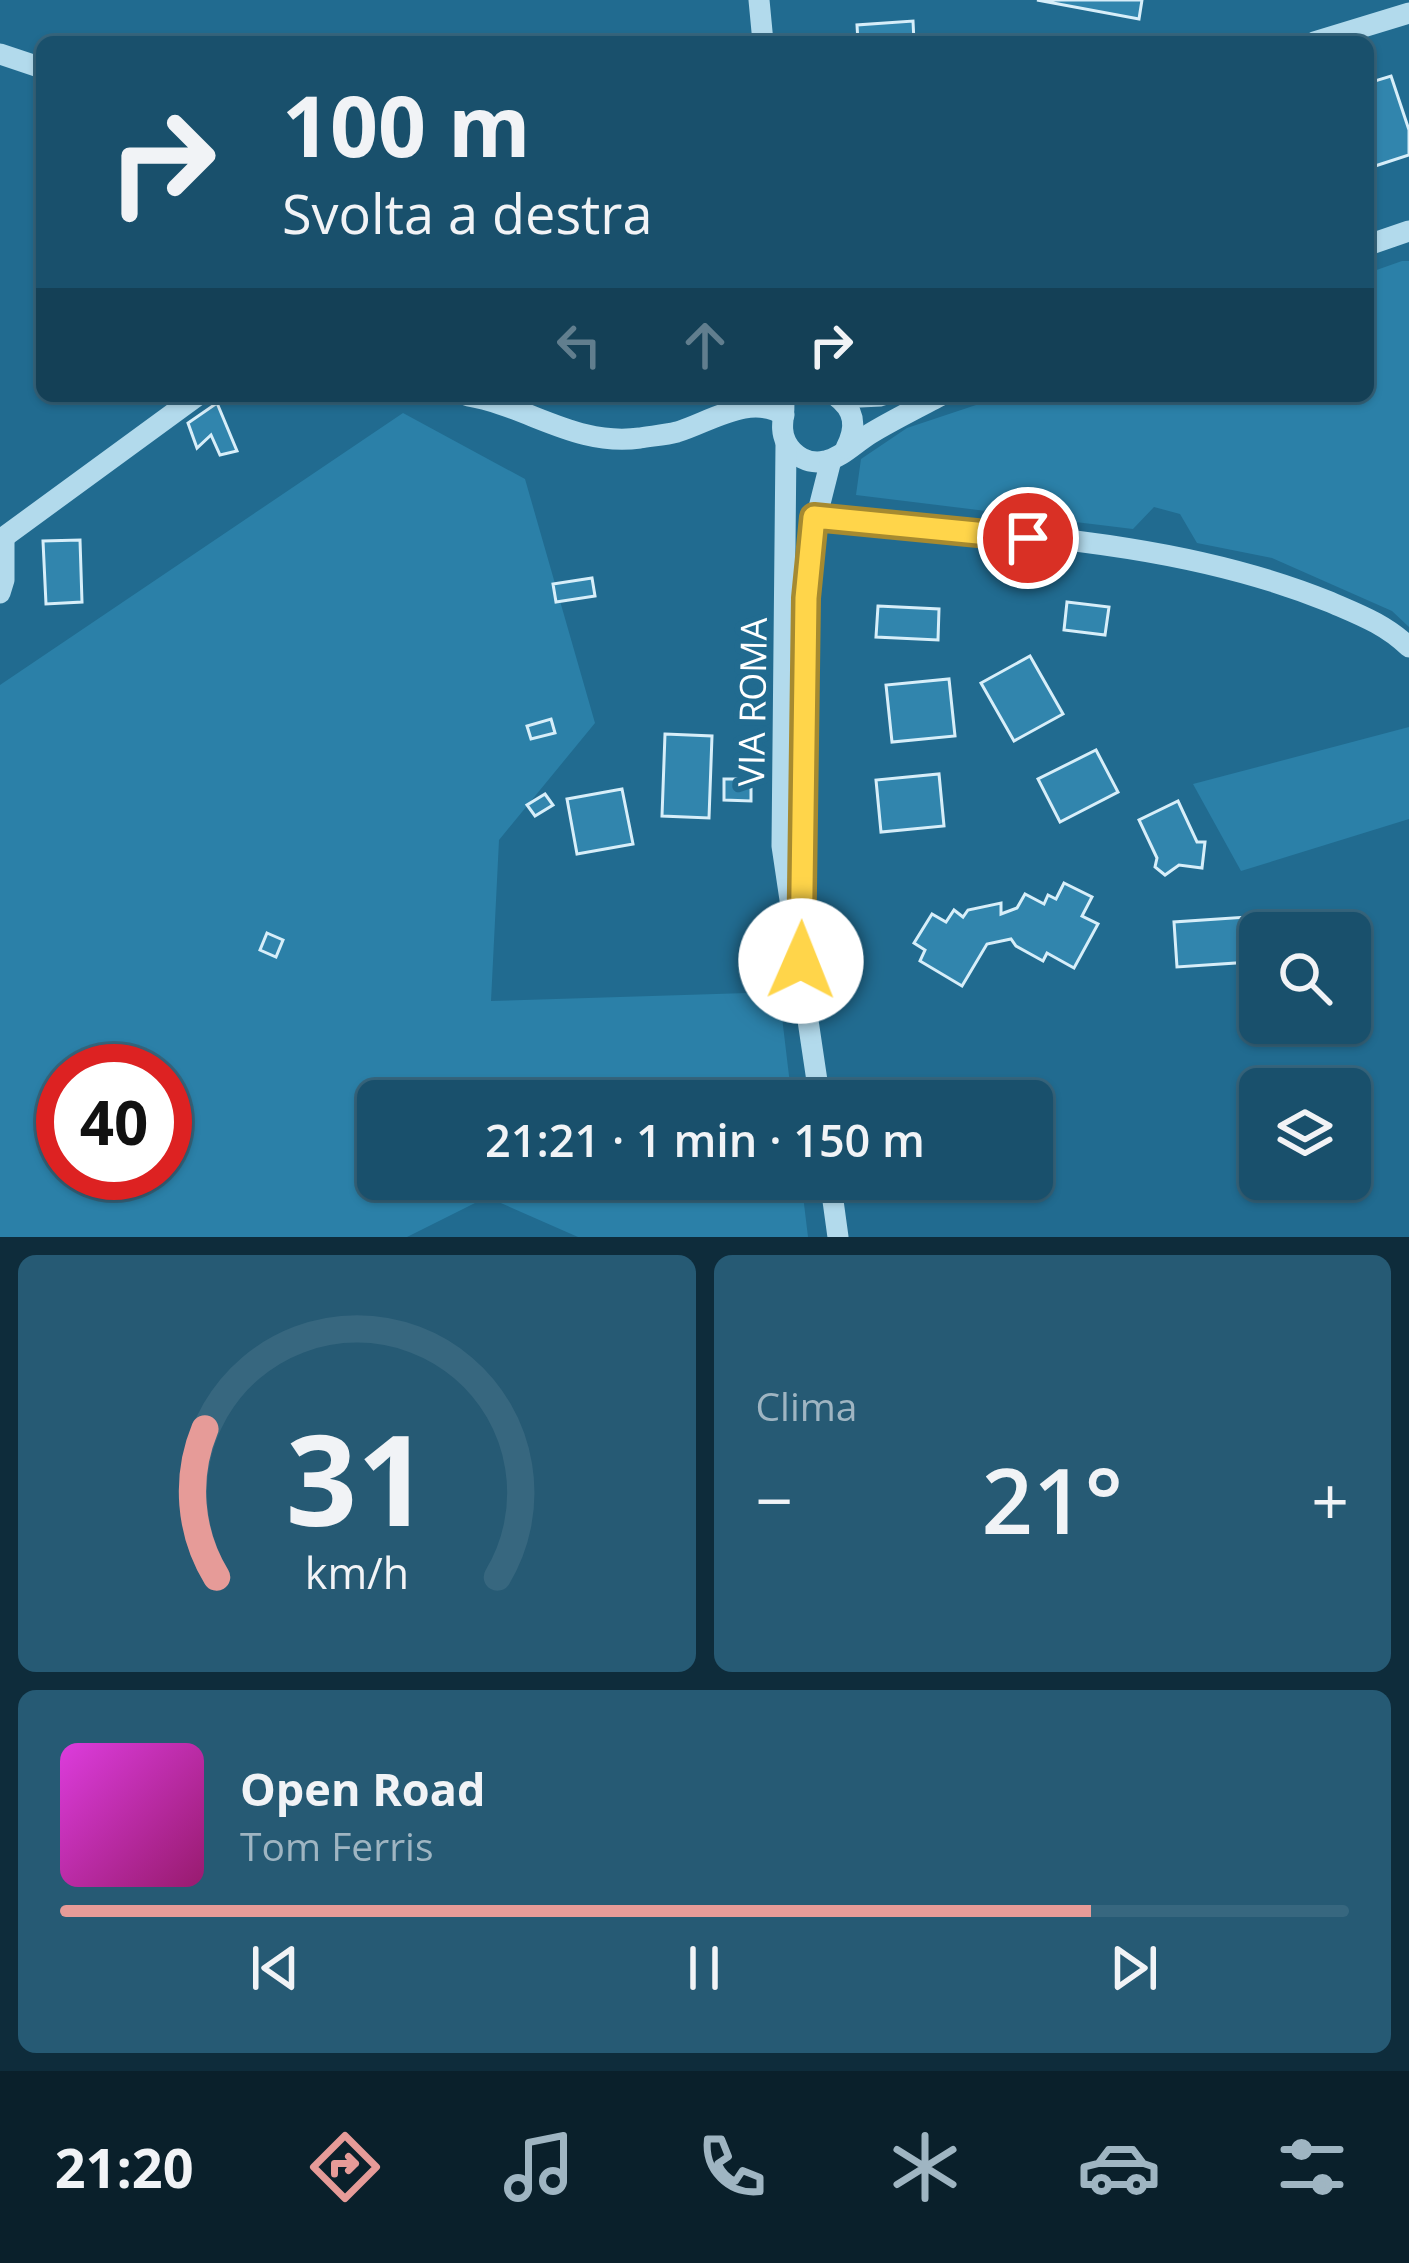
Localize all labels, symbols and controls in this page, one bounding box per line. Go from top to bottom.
text: 100 m [282,67,530,182]
icon: right [84,84,240,240]
text: Svolta a destra [282,176,652,250]
icon: left [546,312,612,378]
icon: ahead [672,312,738,378]
icon: right [798,312,864,378]
pin [977,487,1079,589]
icon: arrive [995,505,1061,571]
street label: VIA ROMA [726,617,778,787]
position arrow [738,898,864,1024]
map controls [1239,912,1371,1200]
button: search [1239,912,1371,1044]
speed limit sign: 40 [36,1044,192,1200]
button: layers [1239,1068,1371,1200]
text: 21:21 · 1 min · 150 m [485,1109,925,1170]
text: Clima [756,1379,858,1432]
text: 31 [285,1393,428,1563]
text: 21° [982,1438,1123,1560]
text: − [756,1454,793,1544]
text: + [1311,1454,1349,1544]
text: km/h [305,1542,409,1601]
text: Open Road [240,1758,485,1819]
text: Tom Ferris [240,1819,434,1872]
icon: previous [242,1935,308,2001]
icon: pause [671,1935,737,2001]
icon: next [1101,1935,1167,2001]
icon: directions [303,2125,387,2209]
icon: music [497,2125,581,2209]
icon: phone [690,2125,774,2209]
icon: climate [883,2125,967,2209]
icon: car [1077,2125,1161,2209]
icon: filters [1270,2125,1354,2209]
text: 21:20 [55,2130,194,2204]

